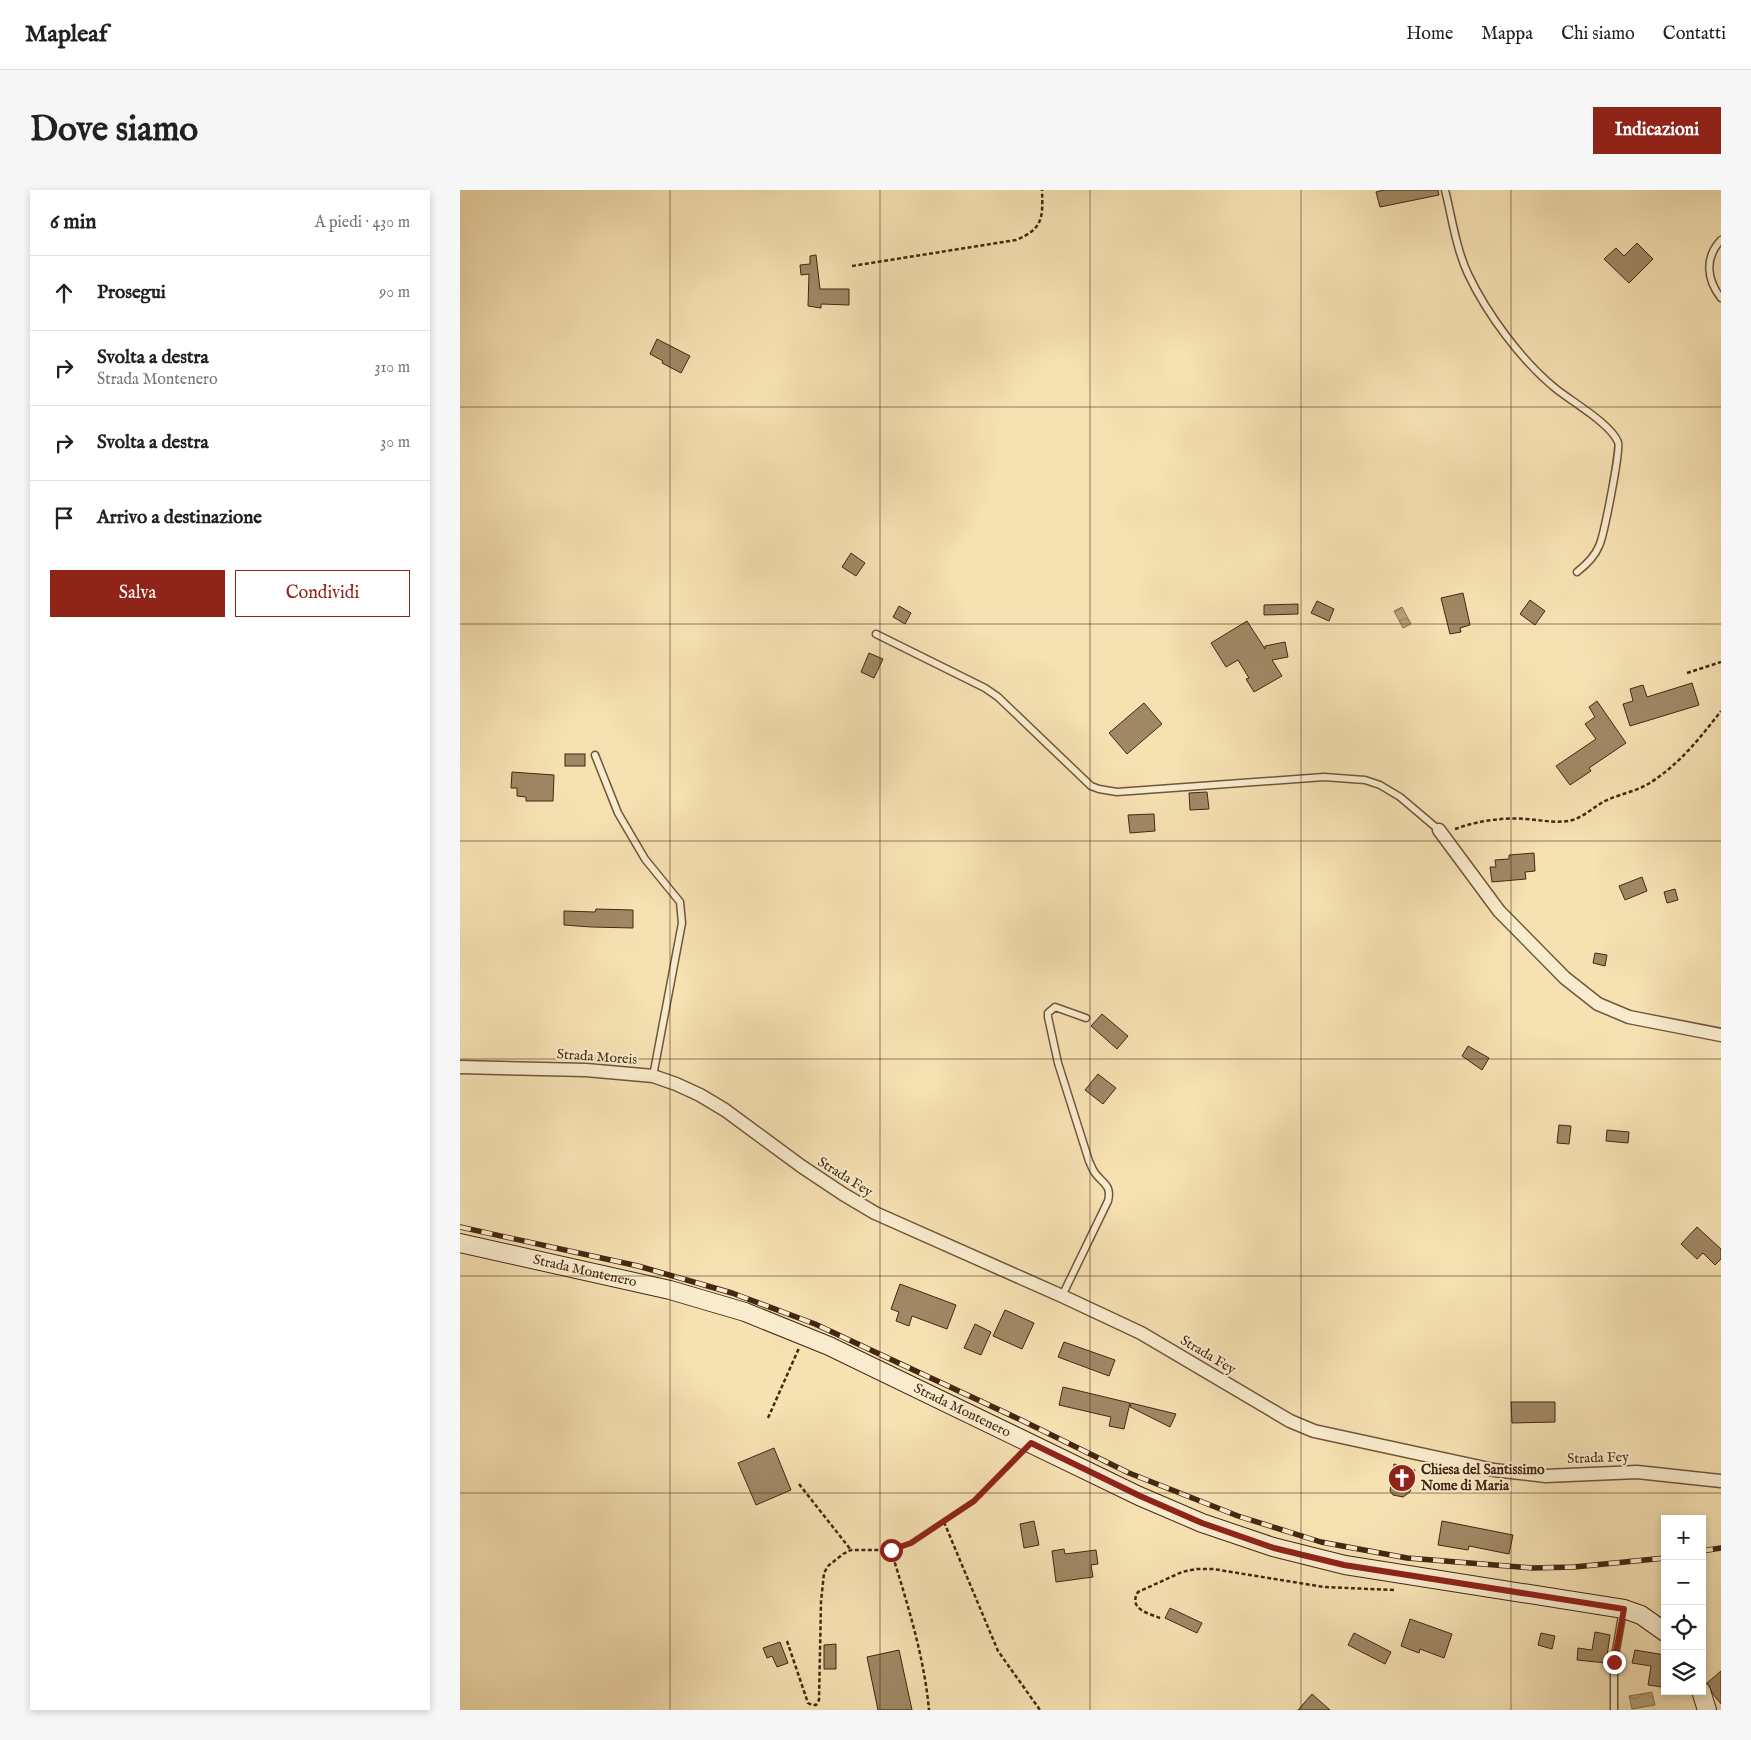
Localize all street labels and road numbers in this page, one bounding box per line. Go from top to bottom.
street label: Strada Moreis [556,1045,638,1069]
street label: Strada Fey [814,1153,876,1201]
street label: Strada Montenero [531,1251,639,1291]
street label: Strada Fey [1177,1331,1239,1379]
street label: Strada Montenero [911,1379,1014,1442]
street label: Strada Fey [1567,1448,1629,1468]

